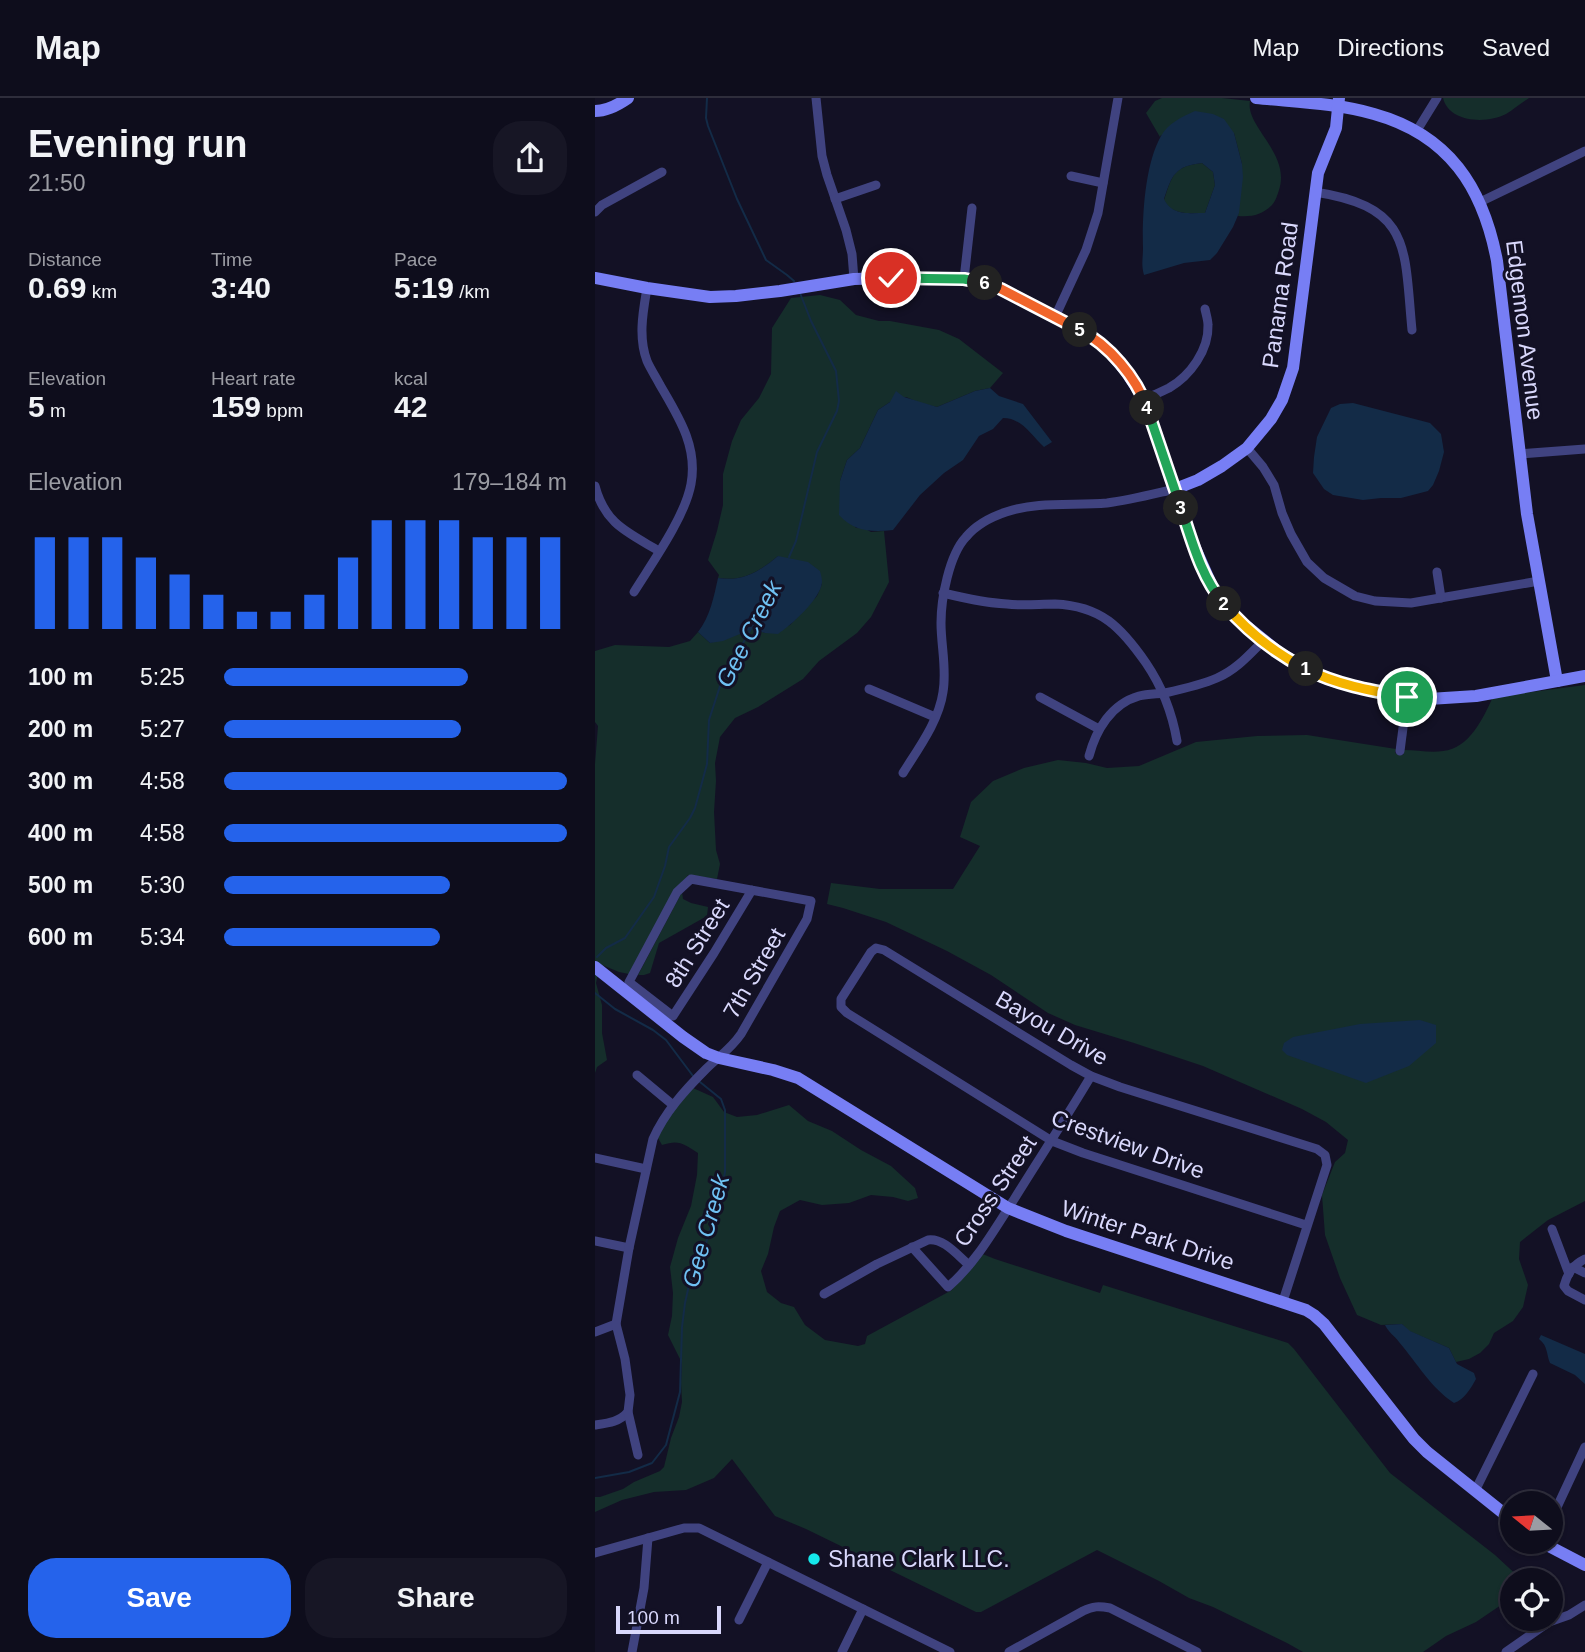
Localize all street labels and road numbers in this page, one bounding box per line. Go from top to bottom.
street label: Panama Road [1257,220,1303,370]
street label: Edgemon Avenue [1501,239,1549,421]
street label: 8th Street [660,893,735,992]
street label: 7th Street [718,923,790,1023]
street label: Bayou Drive [991,985,1113,1071]
street label: Crestview Drive [1048,1104,1208,1184]
street label: Cross Street [948,1130,1042,1251]
street label: Winter Park Drive [1058,1195,1238,1275]

